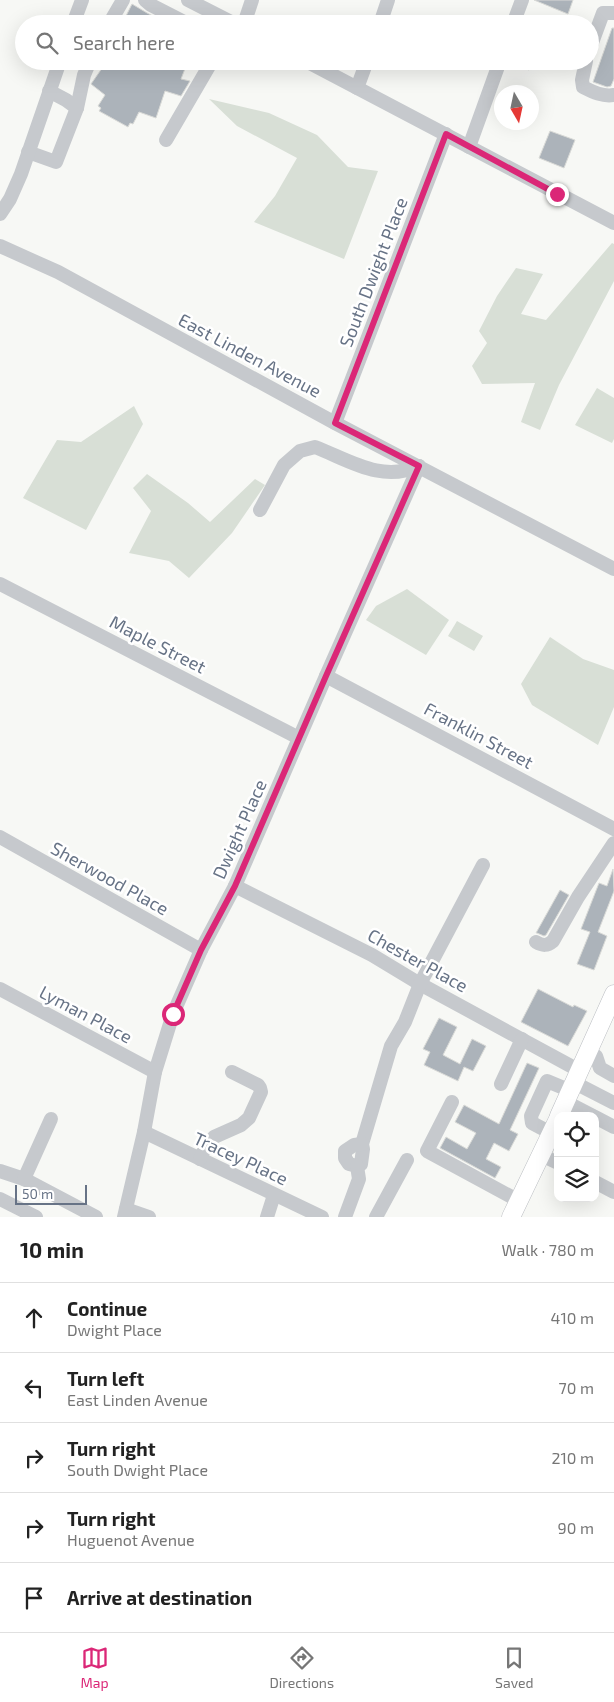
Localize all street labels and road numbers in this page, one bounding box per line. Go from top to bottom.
street label: South Dwight Place [334,194,412,350]
street label: East Linden Avenue [175,308,325,402]
street label: Maple Street [106,610,210,678]
street label: Franklin Street [421,697,537,773]
street label: Dwight Place [207,776,271,882]
street label: Sherwood Place [47,837,173,919]
street label: Chester Place [364,923,472,997]
street label: Lyman Place [36,980,136,1048]
street label: Tracey Place [190,1127,292,1189]

